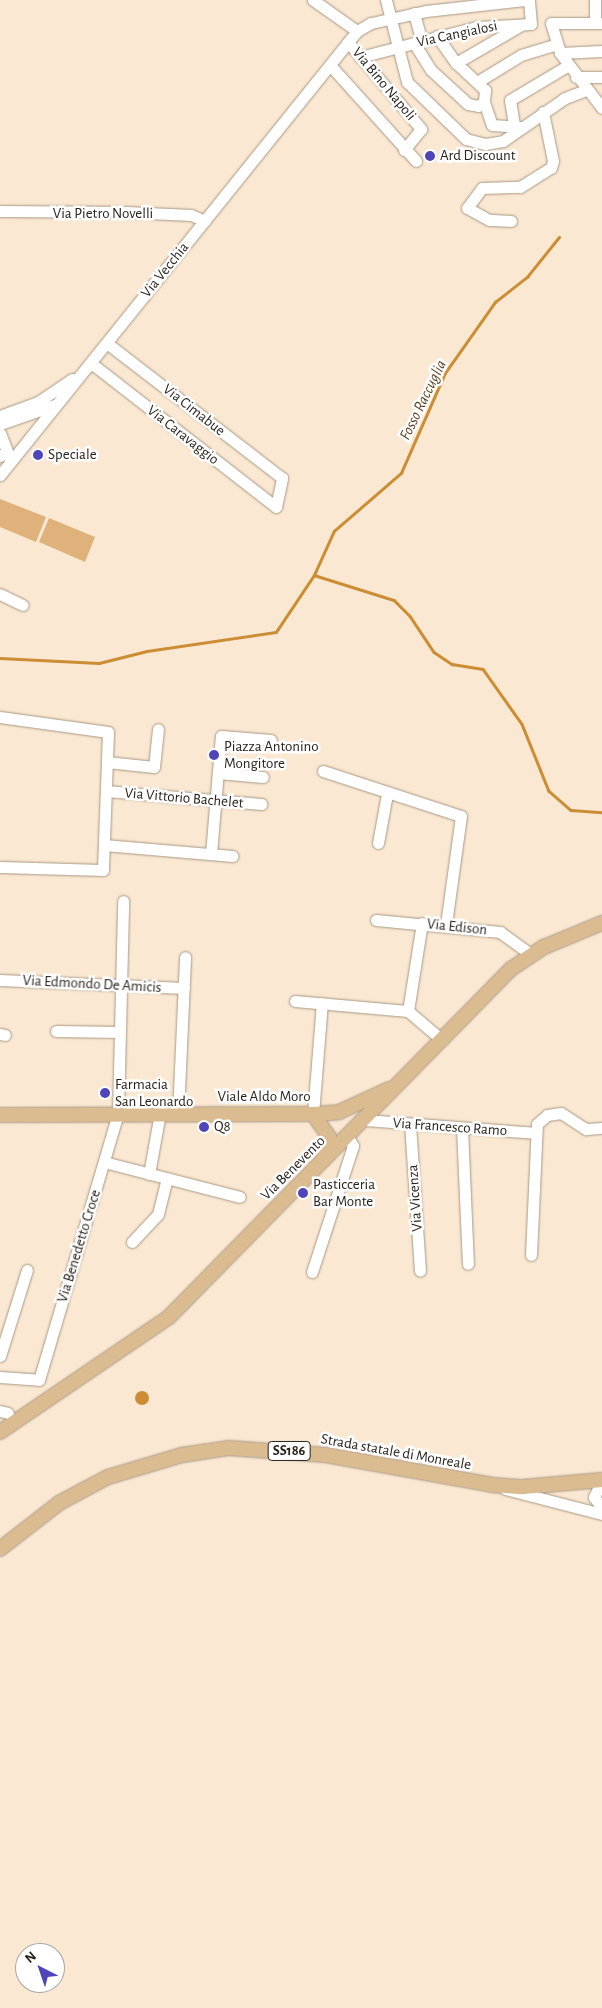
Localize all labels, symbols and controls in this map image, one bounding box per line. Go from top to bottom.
street label: Via Cangialosi [415,17,499,51]
street label: Via Bino Napoli [348,44,420,124]
place label: Ard Discount [440,147,516,165]
marker: Ard Discount [424,150,436,162]
street label: Via Pietro Novelli [53,205,153,223]
street label: Via Vecchia [137,239,193,301]
water label: Fosso Raccuglia [395,357,451,443]
street label: Via Cimabue [159,380,229,440]
street label: Via Caravaggio [144,401,222,469]
place label: Speciale [48,446,97,464]
marker: Speciale [32,449,44,461]
place label: Piazza Antonino Mongitore [224,737,319,772]
marker: Piazza Antonino Mongitore [208,749,220,761]
street label: Via Vittorio Bachelet [124,784,244,812]
street label: Via Edison [426,915,488,939]
street label: Via Edmondo De Amicis [22,971,162,997]
place label: Farmacia San Leonardo [115,1075,193,1110]
marker: Farmacia San Leonardo [99,1087,111,1099]
street label: Viale Aldo Moro [217,1088,311,1106]
street label: Via Francesco Ramo [392,1114,508,1140]
place label: Q8 [214,1118,231,1136]
marker: Q8 [198,1121,210,1133]
street label: Via Benevento [257,1132,329,1204]
street label: Via Vicenza [404,1164,426,1232]
place label: Pasticceria Bar Monte [313,1175,375,1210]
street label: Via Benedetto Croce [53,1187,105,1305]
marker: Pasticceria Bar Monte [297,1187,309,1199]
street label: Strada statale di Monreale [319,1430,473,1474]
road number: SS186 [266,1440,312,1462]
north arrow [15,1943,65,1993]
text: N [23,1949,39,1966]

